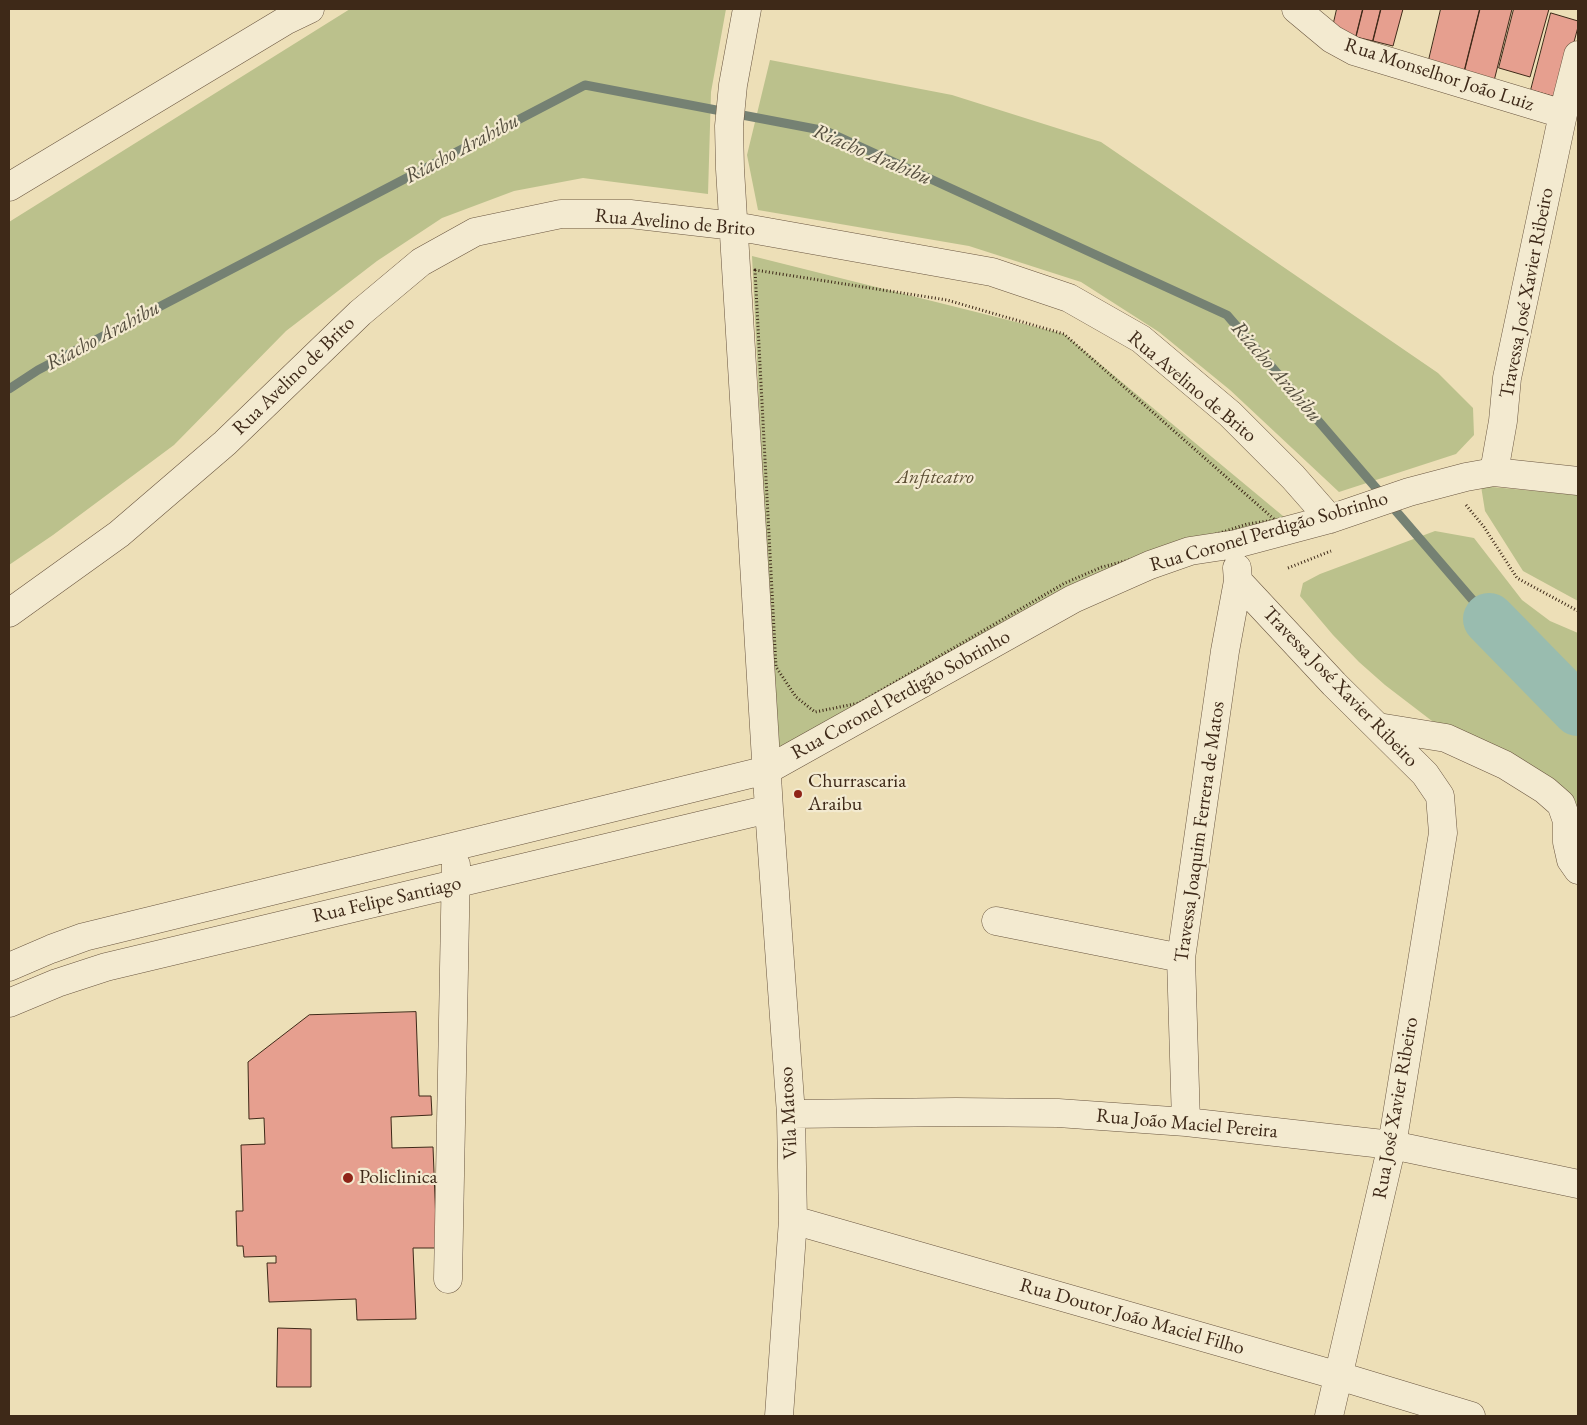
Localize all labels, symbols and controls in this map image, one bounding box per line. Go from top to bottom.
street label: Rua Monselhor João Luiz [1341,33,1537,117]
water label: Riacho Arahibu [400,108,524,190]
water label: Riacho Arahibu [809,119,935,191]
street label: Travessa José Xavier Ribeiro [1495,186,1559,400]
street label: Rua Avelino de Brito [594,204,756,242]
water label: Riacho Arahibu [41,295,165,377]
street label: Rua Avelino de Brito [228,311,360,441]
water label: Riacho Arahibu [1225,316,1327,428]
street label: Rua Avelino de Brito [1123,326,1261,448]
park label: Anfiteatro [896,466,974,490]
street label: Rua Coronel Perdigão Sobrinho [1147,486,1391,578]
street label: Travessa José Xavier Ribeiro [1257,602,1423,772]
street label: Rua Coronel Perdigão Sobrinho [787,625,1015,765]
street label: Travessa Joaquim Ferrera de Matos [1170,700,1230,964]
place label: Churrascaria Araibu [808,770,906,817]
marker: Churrascaria Araibu [792,788,804,800]
street label: Rua Felipe Santiago [310,871,464,929]
street label: Rua José Xavier Ribeiro [1368,1015,1424,1201]
street label: Vila Matoso [775,1066,803,1160]
street label: Rua João Maciel Pereira [1095,1104,1279,1144]
place label: Policlinica [359,1166,437,1190]
marker: Policlinica [341,1171,355,1185]
street label: Rua Doutor João Maciel Filho [1017,1273,1247,1361]

